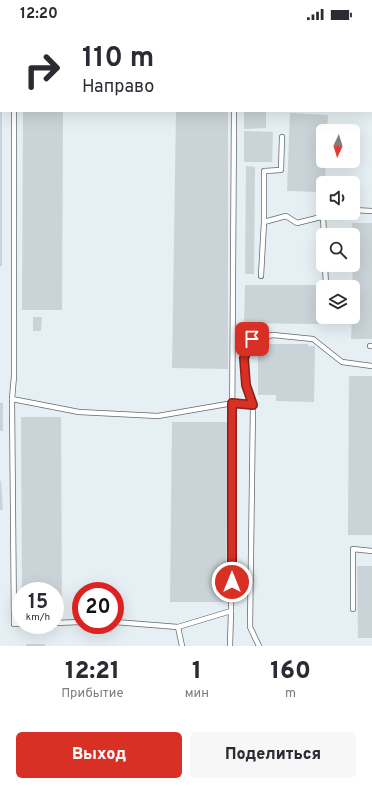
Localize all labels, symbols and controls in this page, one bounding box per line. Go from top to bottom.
text: 12:20 [20,5,58,24]
text: 110 m [82,41,154,77]
icon: right [16,44,68,96]
text: Направо [82,76,154,99]
north arrow [316,124,360,168]
map controls [316,124,360,324]
button: sound [316,176,360,220]
button: search [316,228,360,272]
button: layers [316,280,360,324]
pin [235,322,269,356]
icon: arrive [241,328,263,350]
position arrow [211,561,253,603]
speed limit sign: 20 [72,582,124,634]
text: 15 [28,590,48,616]
text: km/h [26,611,50,624]
text: 12:21 [65,657,120,687]
text: 1 [192,657,202,687]
text: 160 [270,657,311,687]
text: Прибытие [61,686,124,702]
text: мин [185,686,209,702]
text: m [285,686,296,702]
button: Выход [16,732,182,778]
button: Поделиться [190,732,356,778]

